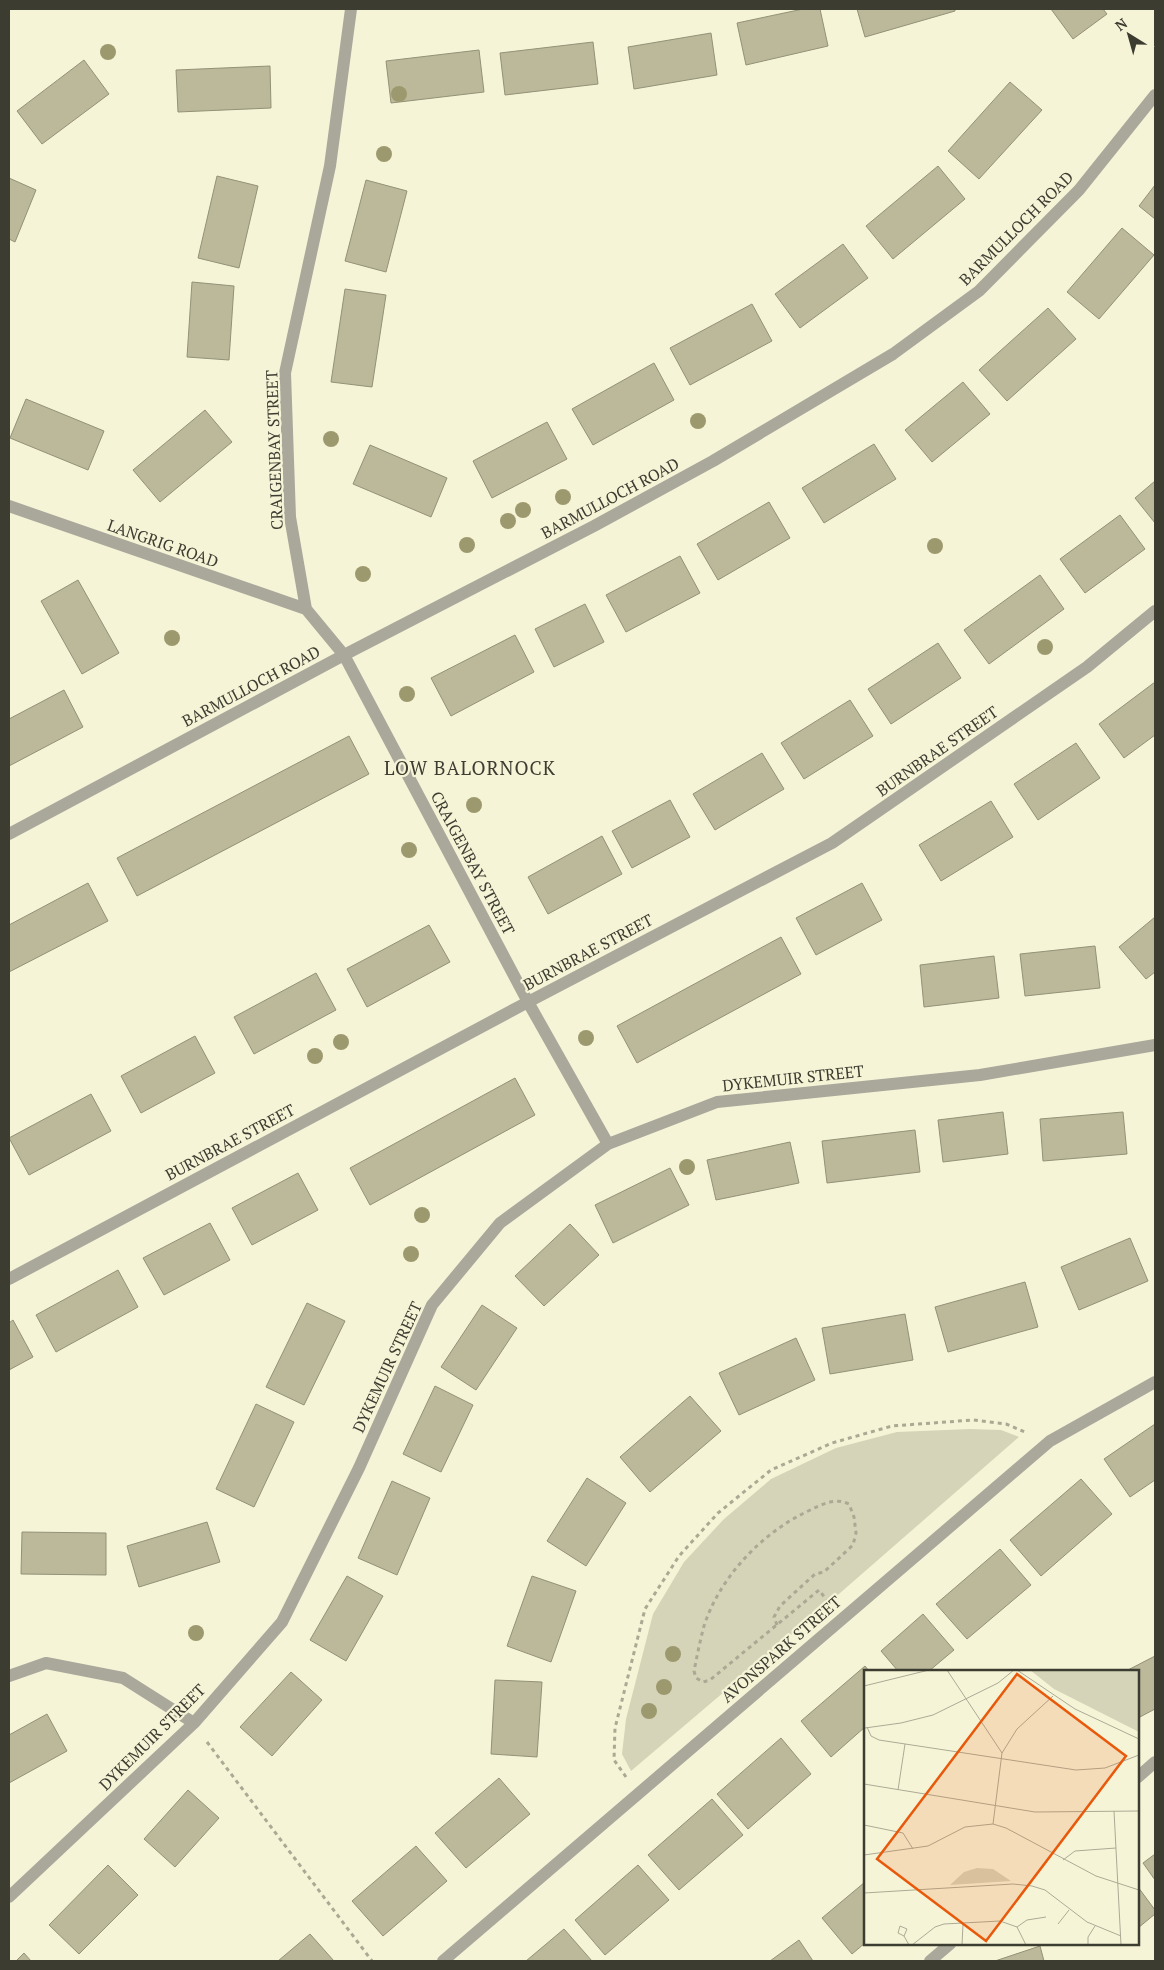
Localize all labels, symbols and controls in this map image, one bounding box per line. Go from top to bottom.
north arrow [1104,10,1154,60]
text: N [1111,13,1131,35]
street label: BARMULLOCH ROAD [954,166,1078,290]
street label: CRAIGENBAY STREET [260,370,288,530]
street label: BARMULLOCH ROAD [537,452,683,544]
street label: LANGRIG ROAD [105,514,221,572]
street label: BARMULLOCH ROAD [178,640,324,732]
street label: BURNBRAE STREET [872,701,1002,801]
district label: LOW BALORNOCK [384,755,556,780]
street label: CRAIGENBAY STREET [426,787,520,939]
street label: BURNBRAE STREET [519,908,657,995]
street label: DYKEMUIR STREET [721,1060,865,1096]
street label: BURNBRAE STREET [161,1098,299,1185]
street label: DYKEMUIR STREET [347,1298,427,1436]
street label: AVONSPARK STREET [716,1591,846,1707]
inset map [864,1670,1139,1945]
street label: DYKEMUIR STREET [94,1679,210,1795]

